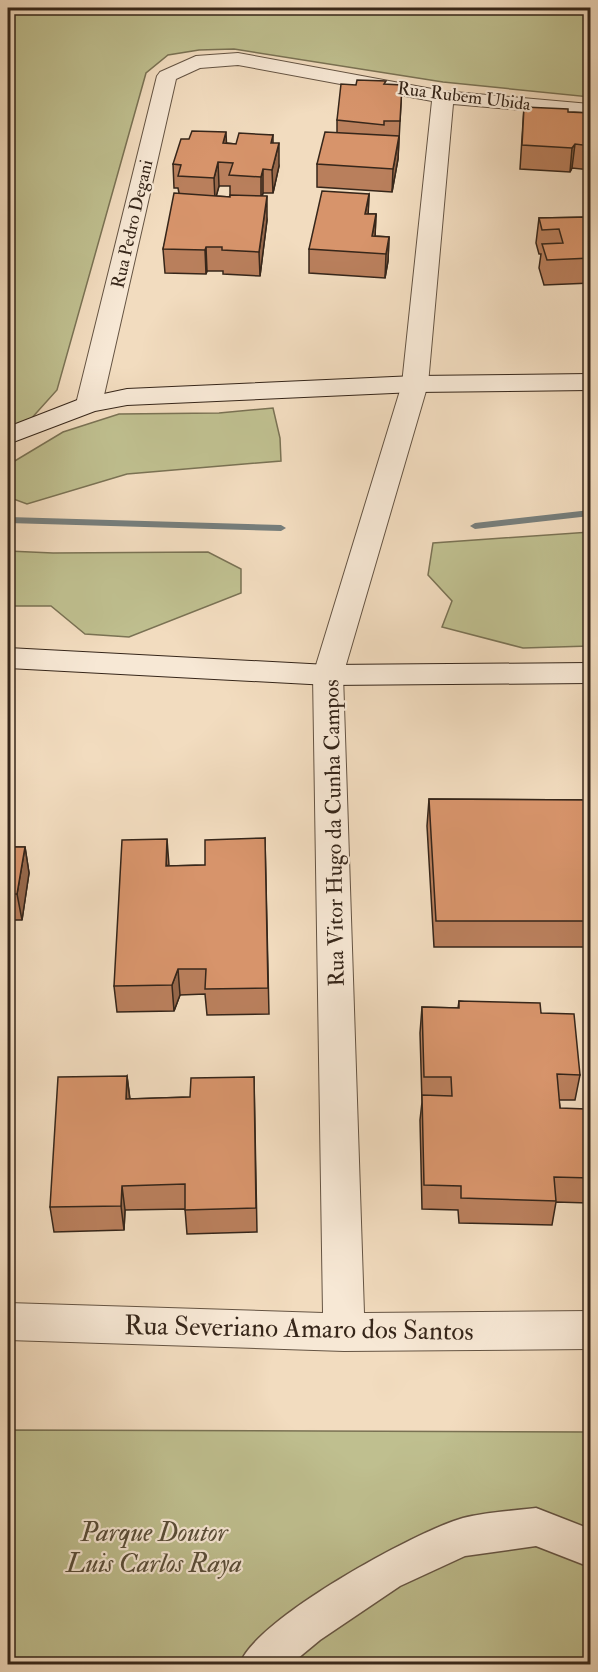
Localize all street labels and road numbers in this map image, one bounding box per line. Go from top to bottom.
street label: Rua Rubem Ubida [396,77,532,116]
street label: Rua Pedro Degani [107,157,159,291]
street label: Rua Vitor Hugo da Cunha Campos [317,679,352,987]
street label: Rua Severiano Amaro dos Santos [124,1309,474,1348]

